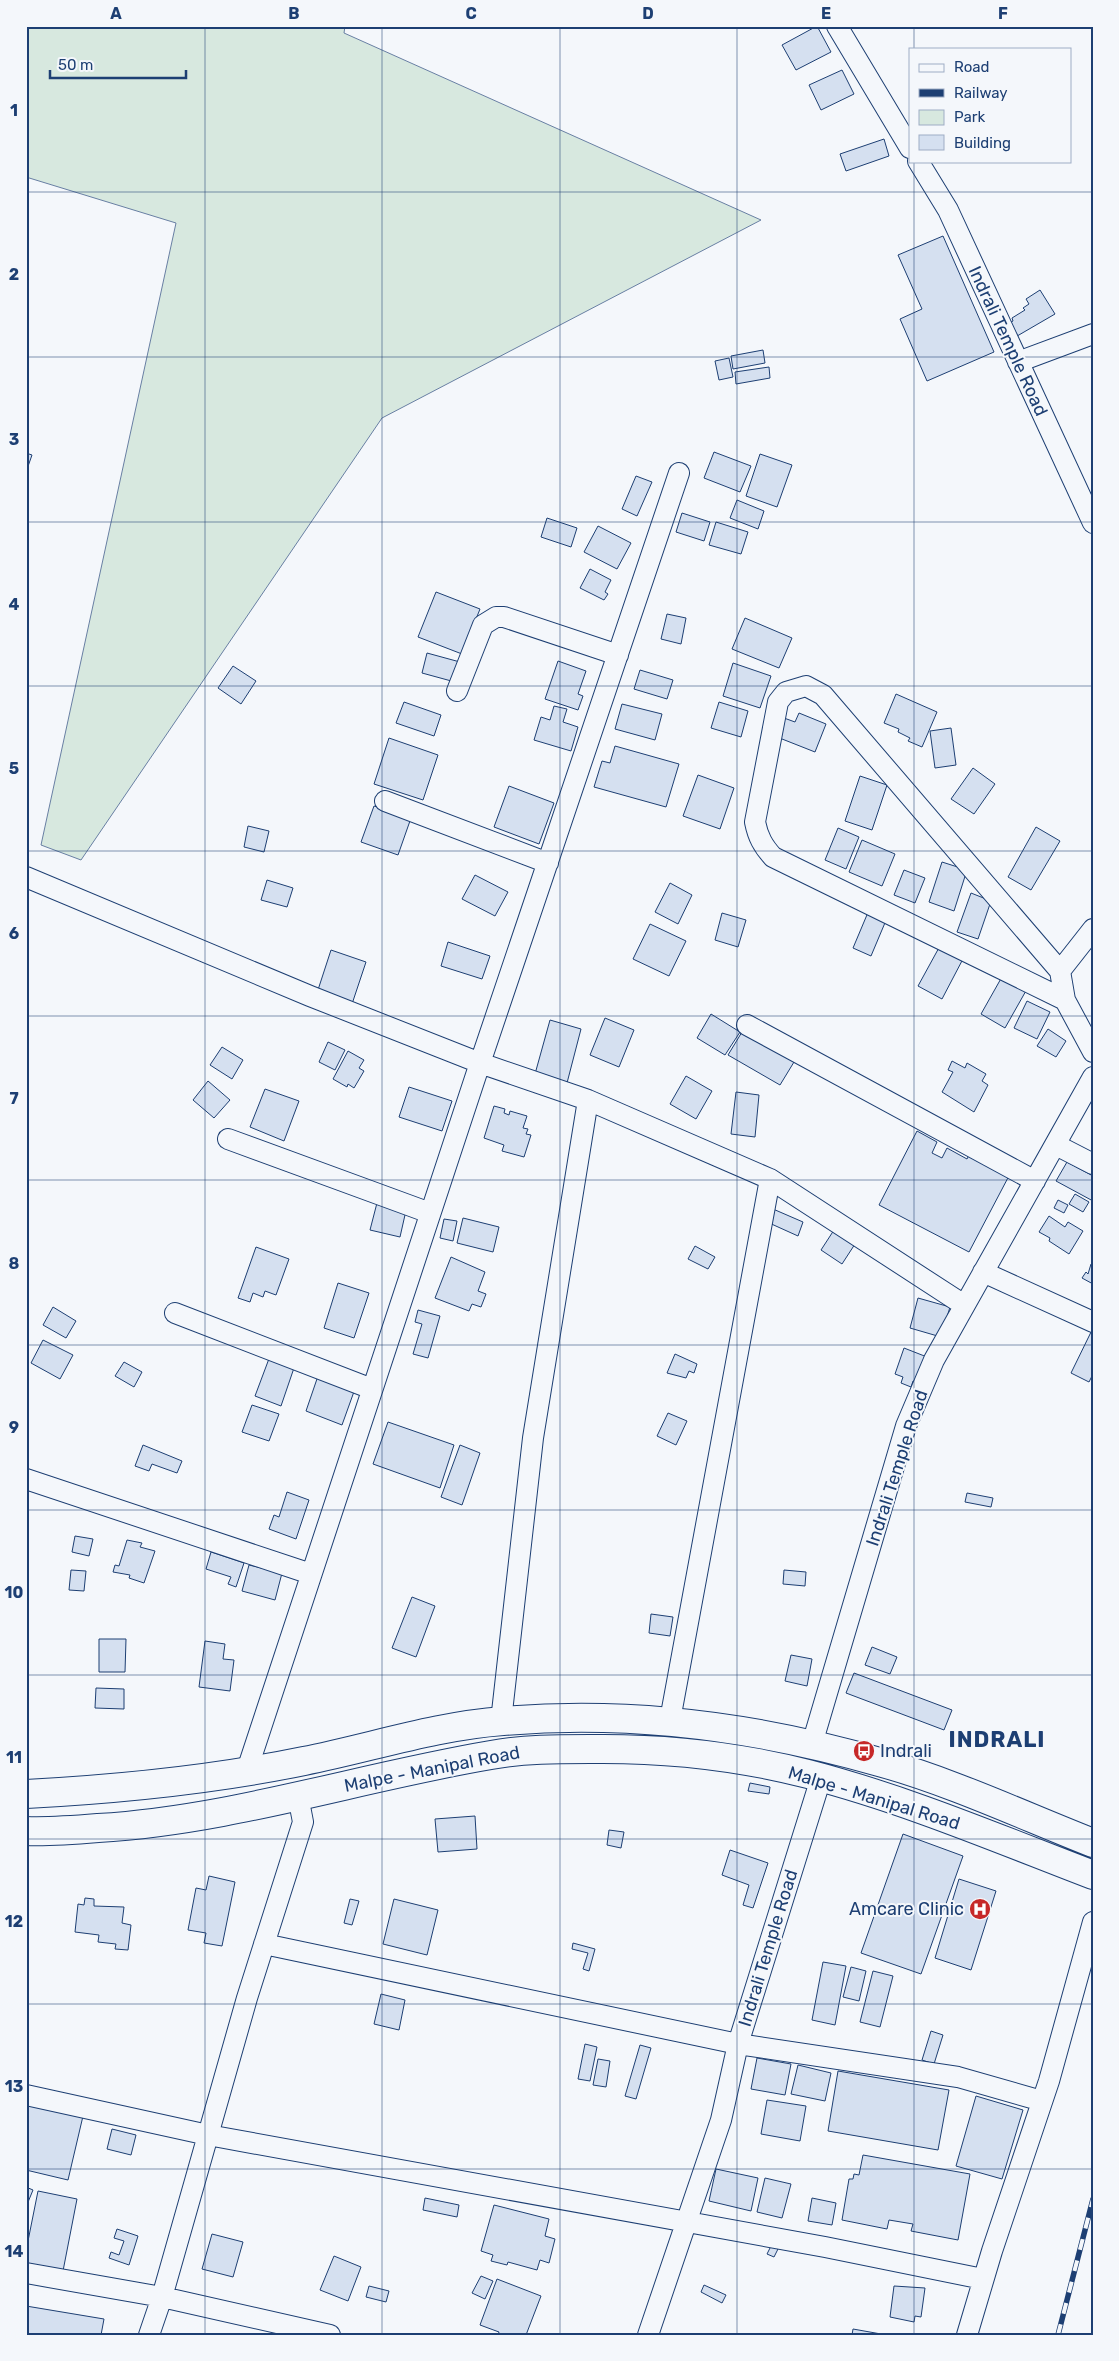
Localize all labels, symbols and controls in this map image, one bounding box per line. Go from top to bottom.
text: A [110,4,122,23]
text: B [288,4,300,23]
text: C [465,4,477,23]
text: D [642,4,654,23]
text: E [821,4,831,23]
text: F [998,4,1008,23]
scale bar [50,48,186,80]
legend [909,48,1072,162]
text: 50 m [58,56,93,74]
text: Road [954,58,990,76]
text: Railway [954,84,1008,102]
text: 1 [10,101,18,120]
text: Park [954,108,985,126]
text: Building [954,134,1011,152]
street label: Indrali Temple Road [964,263,1052,419]
text: 2 [9,265,19,284]
text: 3 [9,430,19,449]
text: 4 [9,595,20,614]
text: 5 [9,759,19,778]
text: 6 [9,924,19,943]
text: 7 [9,1089,19,1108]
text: 8 [9,1254,20,1273]
street label: Indrali Temple Road [861,1387,933,1549]
text: 9 [9,1418,19,1437]
text: 10 [5,1583,24,1602]
district label: INDRALI [949,1726,1045,1753]
bus stop icon: Indrali [852,1739,876,1763]
place label: Indrali [880,1740,932,1762]
street label: Malpe - Manipal Road [342,1741,522,1797]
text: 11 [6,1748,22,1767]
street label: Malpe - Manipal Road [785,1761,963,1835]
street label: Indrali Temple Road [734,1867,802,2029]
hospital icon: Amcare Clinic [968,1897,992,1921]
place label: Amcare Clinic [849,1898,964,1920]
text: 12 [5,1912,23,1931]
text: 13 [5,2077,23,2096]
text: 14 [5,2242,24,2261]

